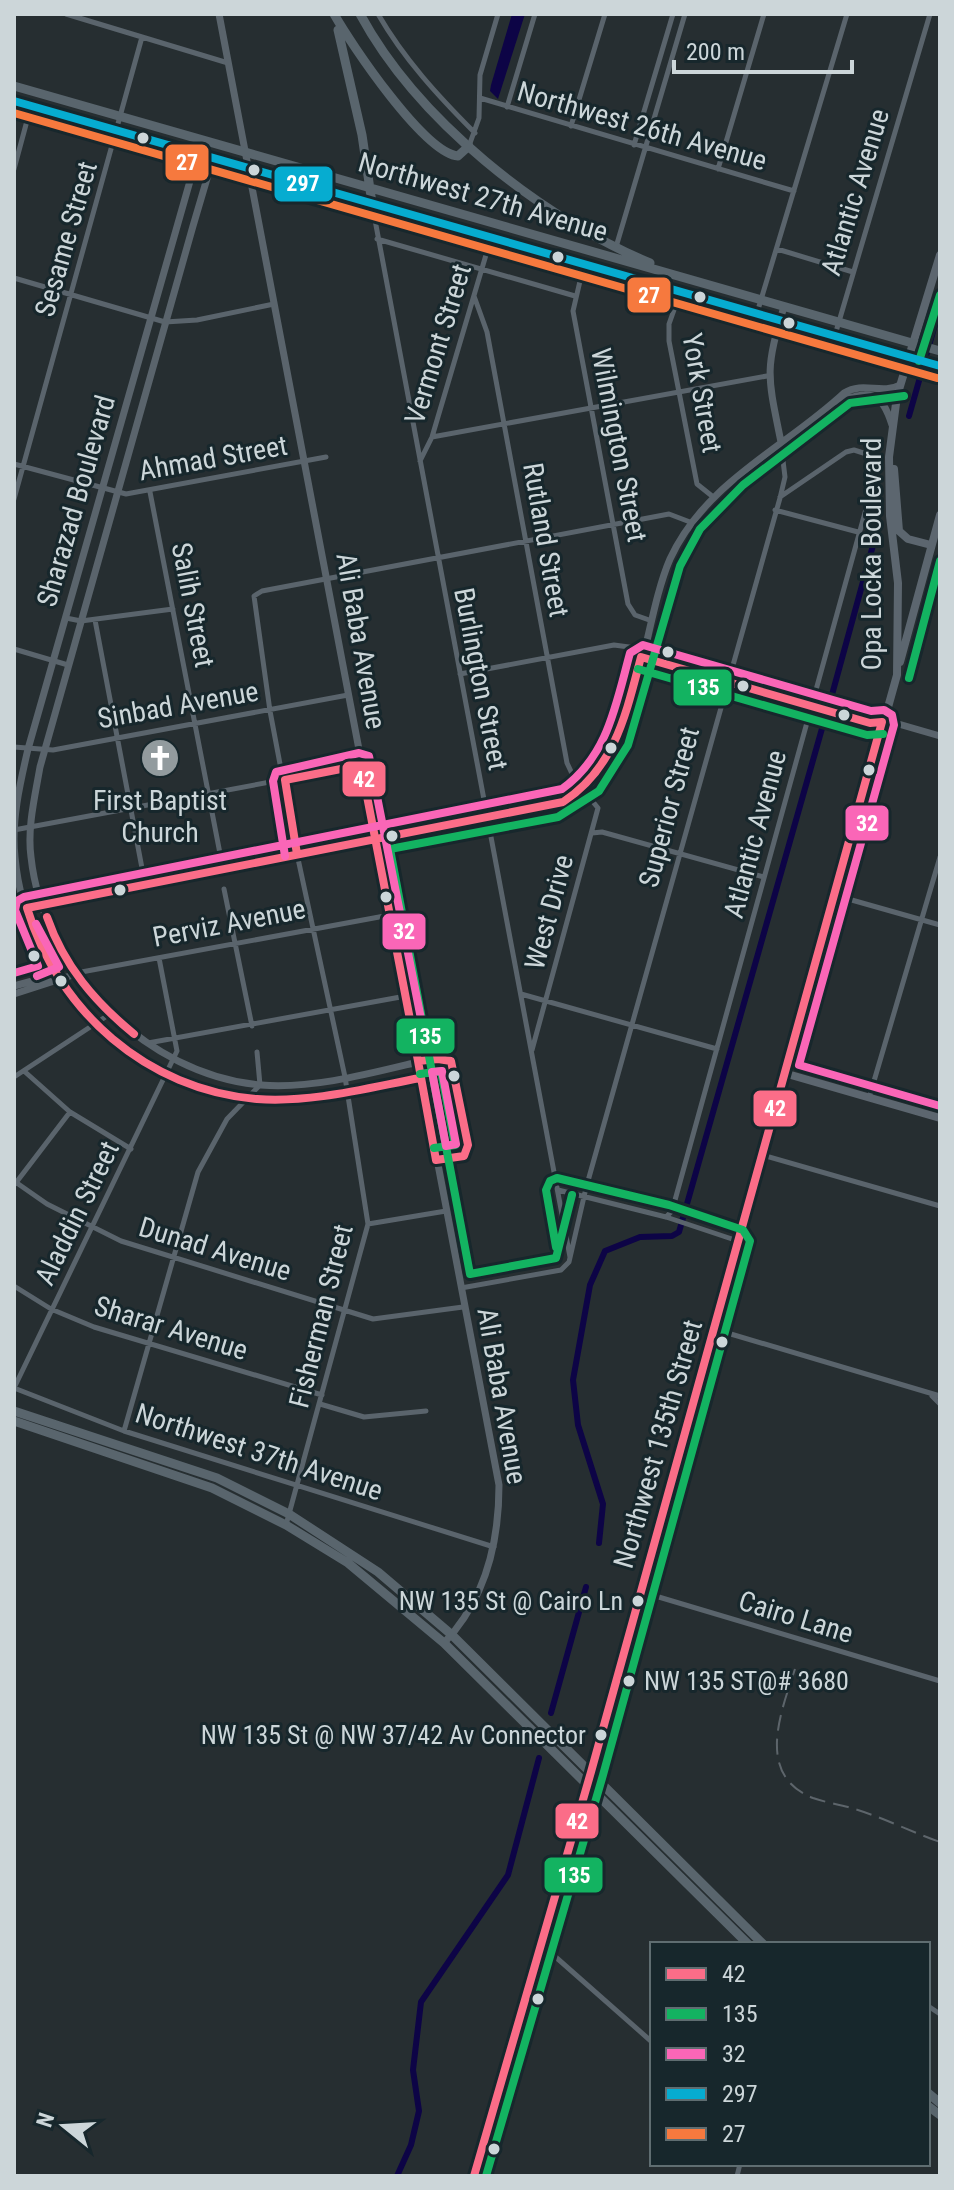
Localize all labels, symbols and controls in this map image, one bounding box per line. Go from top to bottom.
scale bar [674,24,852,74]
text: 200 m [686,38,745,66]
street label: Northwest 26th Avenue [514,75,770,177]
street label: Atlantic Avenue [814,105,896,279]
unlabelled marker [135,130,151,146]
line badge: 27 [164,143,210,182]
street label: Northwest 27th Avenue [355,146,611,248]
text: 27 [176,150,198,175]
street label: Sesame Street [28,158,104,320]
unlabelled marker [246,162,262,178]
line badge: 297 [273,165,334,203]
text: 297 [286,171,320,196]
unlabelled marker [550,249,566,265]
street label: Vermont Street [398,260,478,428]
line badge: 27 [626,276,672,314]
text: 27 [638,283,660,308]
unlabelled marker [692,289,708,305]
unlabelled marker [781,315,797,331]
street label: York Street [675,331,729,455]
street label: Wilmington Street [584,345,654,545]
street label: Sharazad Boulevard [30,391,122,611]
street label: Ahmad Street [136,429,290,487]
street label: Opa Locka Boulevard [855,438,888,670]
street label: Rutland Street [516,460,576,620]
street label: Salih Street [165,540,221,670]
street label: Ali Baba Avenue [329,550,393,732]
street label: Burlington Street [447,585,515,773]
unlabelled marker [660,644,676,660]
line badge: 135 [672,668,733,707]
street label: Sinbad Avenue [95,675,261,735]
text: 135 [686,675,720,700]
unlabelled marker [735,678,751,694]
unlabelled marker [836,707,852,723]
street label: Superior Street [632,723,706,891]
church icon: First Baptist Church [139,737,181,779]
unlabelled marker [603,740,619,756]
street label: Atlantic Avenue [717,747,793,921]
line badge: 42 [341,760,387,798]
unlabelled marker [861,762,877,778]
text: 42 [353,767,375,792]
place label: First Baptist Church [93,784,227,849]
line badge: 32 [844,804,890,842]
text: 32 [856,811,878,836]
unlabelled marker [384,828,400,844]
street label: West Drive [518,851,580,973]
unlabelled marker [112,882,128,898]
unlabelled marker [378,889,394,905]
street label: Perviz Avenue [150,892,308,954]
line badge: 32 [381,912,427,951]
text: 32 [393,919,415,944]
unlabelled marker [26,948,42,964]
unlabelled marker [53,973,69,989]
line badge: 135 [395,1017,456,1055]
text: 135 [408,1024,442,1049]
unlabelled marker [446,1068,462,1084]
line badge: 42 [752,1089,798,1128]
text: 42 [764,1096,786,1121]
street label: Aladdin Street [28,1136,126,1290]
street label: Dunad Avenue [135,1210,295,1288]
street label: Fisherman Street [282,1221,360,1411]
street label: Sharar Avenue [90,1289,252,1367]
street label: Ali Baba Avenue [470,1305,534,1487]
street label: Northwest 135th Street [607,1316,709,1572]
unlabelled marker [714,1334,730,1350]
street label: Northwest 37th Avenue [131,1396,387,1508]
street label: Cairo Lane [735,1584,857,1650]
place label: NW 135 St @ Cairo Ln [399,1586,623,1616]
marker: NW 135 St @ Cairo Ln [630,1593,646,1609]
place label: NW 135 ST@# 3680 [644,1666,849,1696]
marker: NW 135 ST@# 3680 [621,1673,637,1689]
place label: NW 135 St @ NW 37/42 Av Connector [201,1720,586,1750]
marker: NW 135 St @ NW 37/42 Av Connector [593,1727,609,1743]
line badge: 42 [554,1802,600,1840]
text: 42 [566,1809,588,1834]
line badge: 135 [543,1856,604,1894]
text: 135 [557,1863,591,1888]
legend [650,1942,930,2166]
text: 42 [722,1960,746,1988]
unlabelled marker [530,1991,546,2007]
text: 135 [722,2000,758,2028]
text: 32 [722,2040,746,2068]
text: 297 [722,2080,758,2108]
north arrow [24,2086,104,2166]
text: N [31,2110,59,2130]
text: 27 [722,2120,746,2148]
unlabelled marker [486,2141,502,2157]

